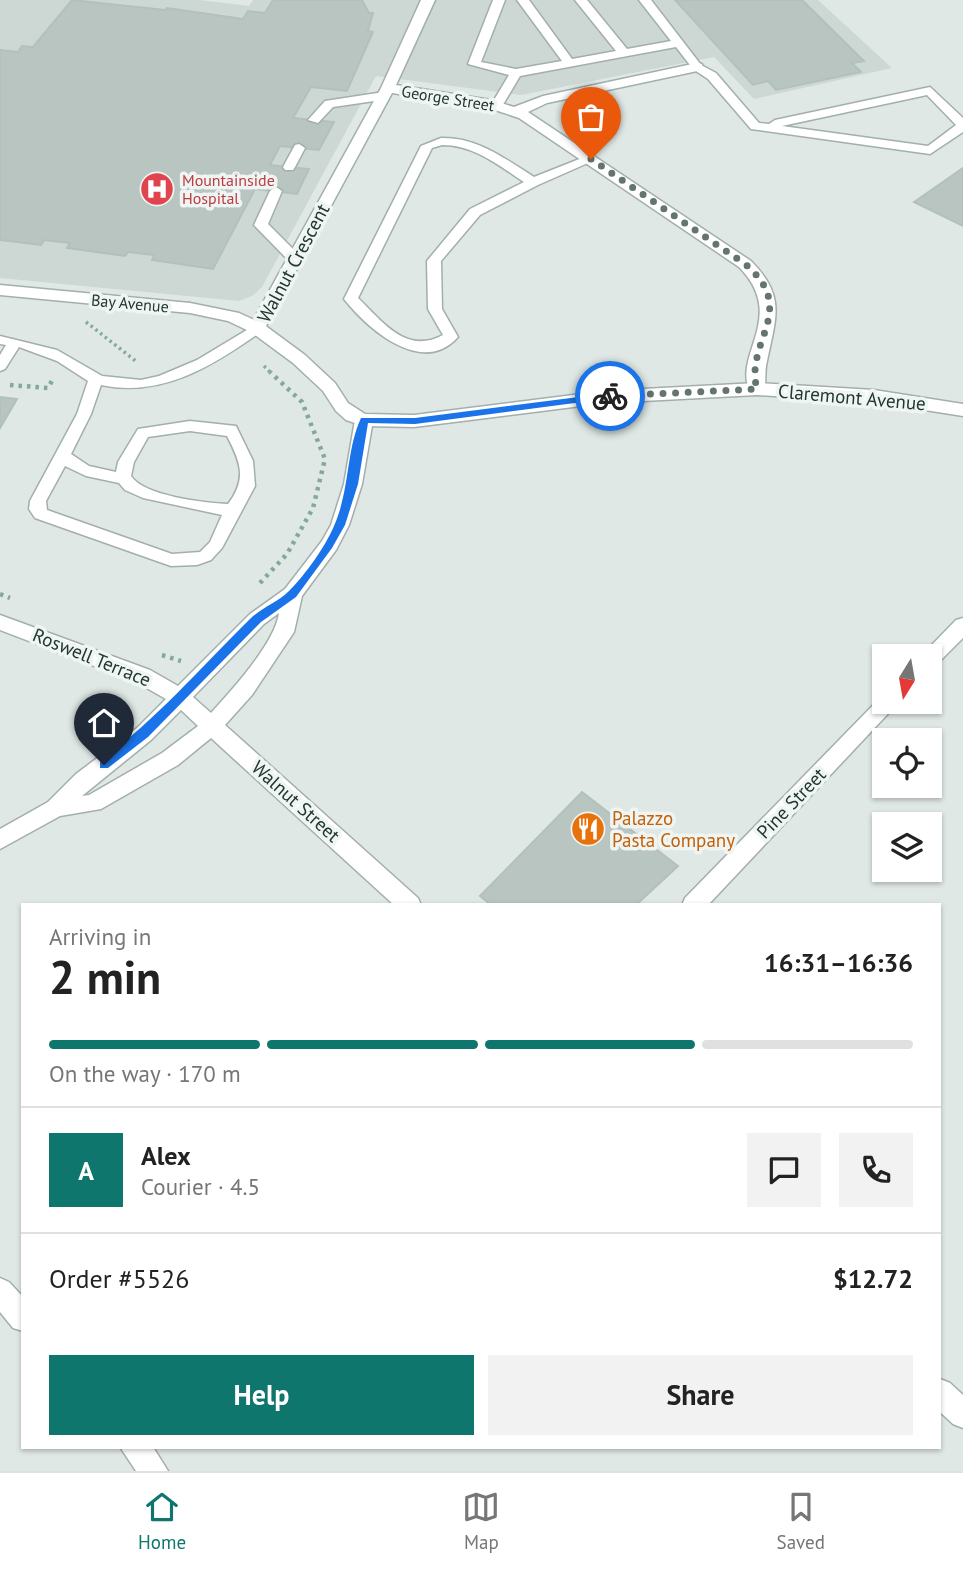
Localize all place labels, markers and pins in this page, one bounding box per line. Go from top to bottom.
pin [561,87,621,159]
hospital icon: Mountainside Hospital [138,170,176,208]
place label: Mountainside Hospital [182,170,275,208]
pin [74,693,134,765]
place label: Palazzo Pasta Company [612,806,735,852]
restaurant icon: Palazzo Pasta Company [569,810,607,848]

